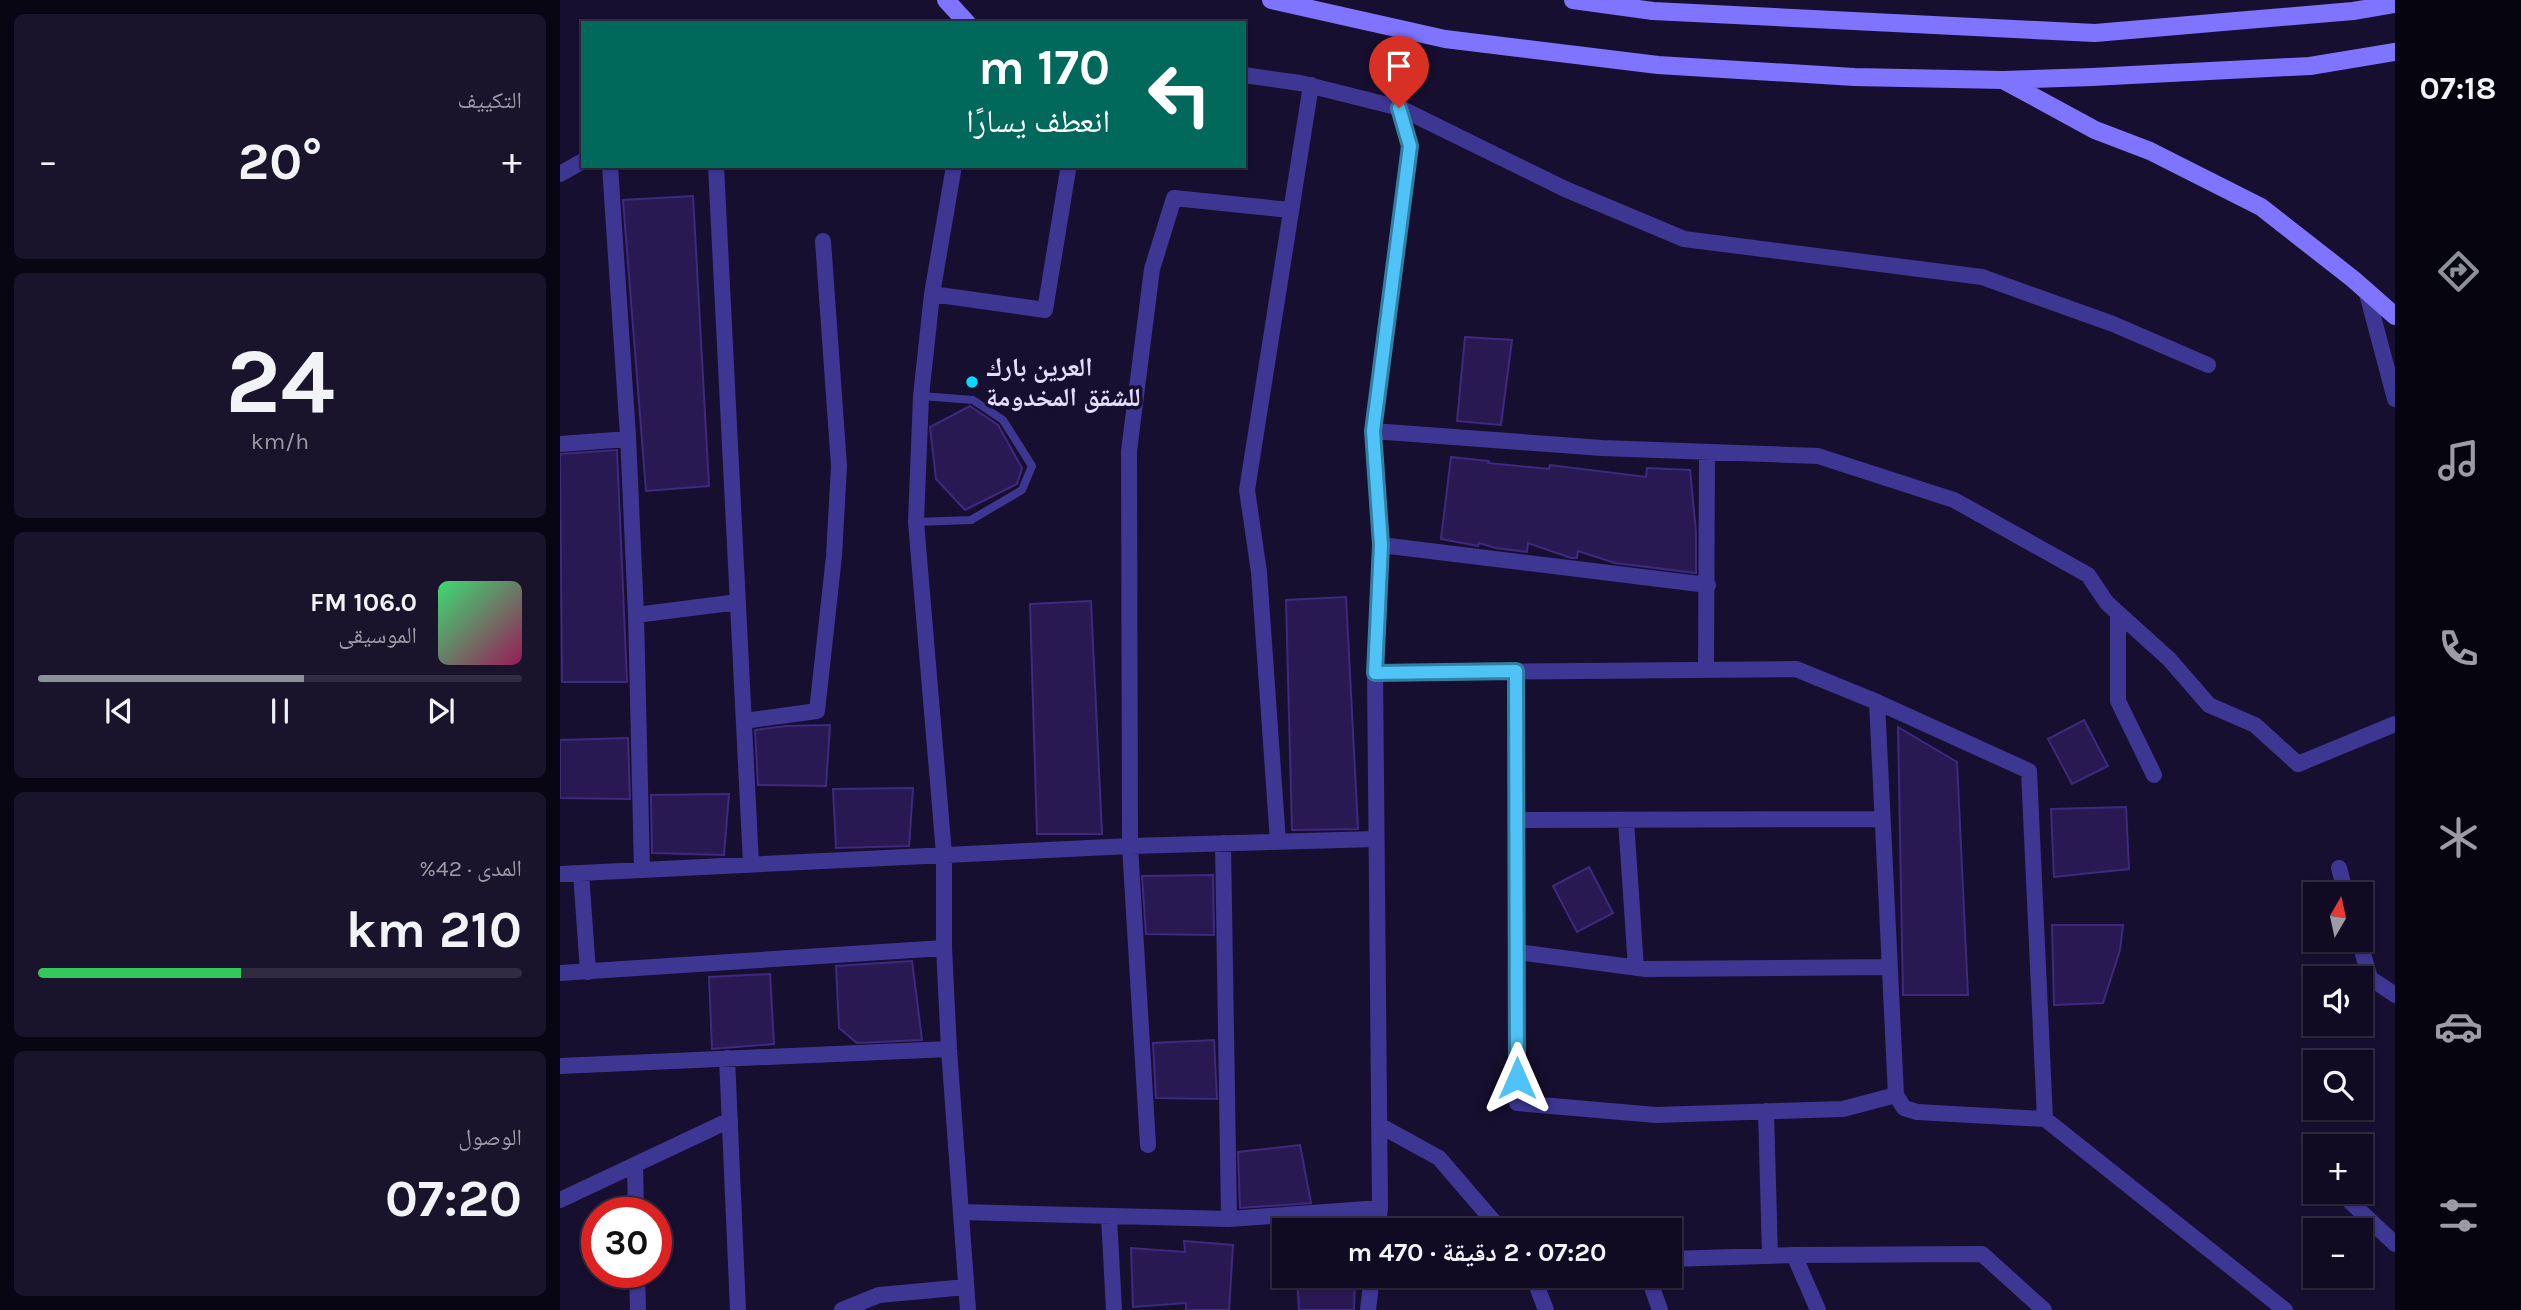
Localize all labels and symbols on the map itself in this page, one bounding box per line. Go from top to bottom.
pin [1369,36,1429,108]
place label: العرين بارك للشقق المخدومة [986,352,1141,413]
marker: العرين بارك للشقق المخدومة [964,374,980,390]
north arrow [2303,882,2373,952]
position arrow [1480,1041,1554,1115]
speed limit sign: 30 [581,1197,672,1288]

